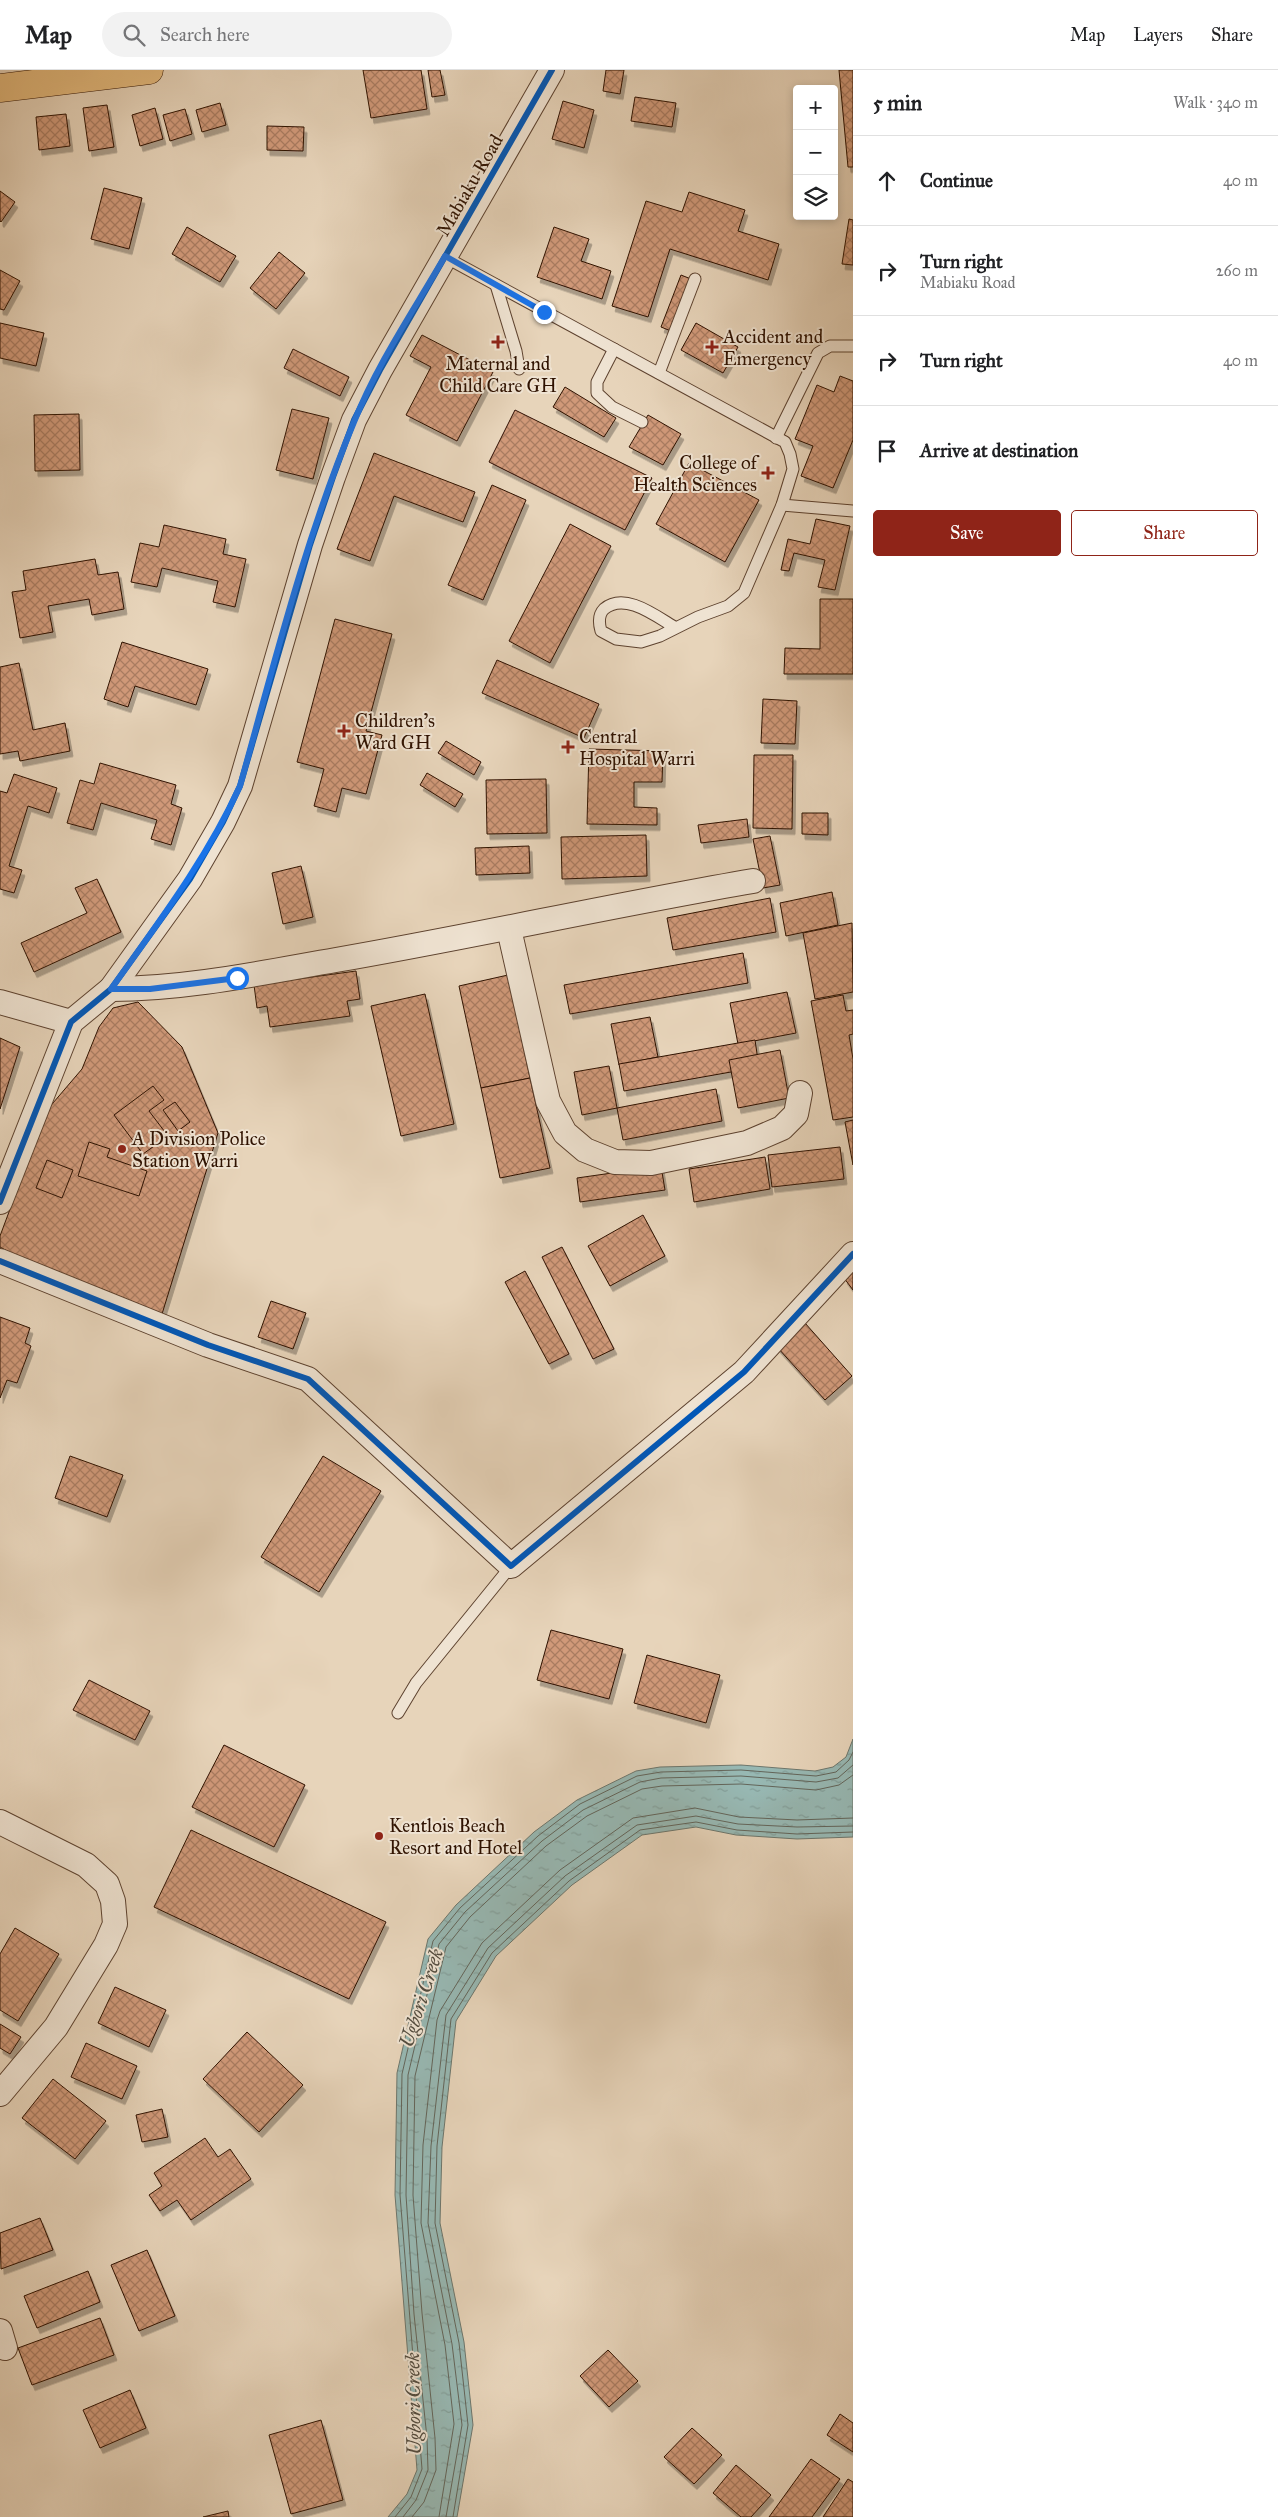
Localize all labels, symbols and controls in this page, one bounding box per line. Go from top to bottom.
search box [102,12,452,57]
text: Map [25,20,72,50]
icon: search [120,21,148,49]
text: Search here [160,23,250,46]
text: Map [1070,24,1105,46]
text: Layers [1133,24,1183,46]
text: Share [1211,24,1253,46]
map controls [793,85,838,220]
button: + [793,85,838,130]
text: 5 min [873,90,922,116]
text: Walk · 340 m [1173,93,1258,112]
street label: Mabiaku Road [431,130,508,240]
button: − [793,130,838,175]
icon: ahead [873,167,901,195]
text: Continue [920,169,993,192]
text: 40 m [1223,171,1258,190]
button: layers [793,175,838,220]
text: Turn right [920,250,1003,273]
icon: right [873,257,901,285]
text: 260 m [1216,261,1258,280]
text: Mabiaku Road [920,273,1016,292]
route end [533,301,556,324]
place label: Accident and Emergency [722,325,824,371]
marker: Maternal and Child Care GH [491,335,505,349]
marker: Accident and Emergency [705,340,719,354]
icon: right [873,347,901,375]
text: Turn right [920,349,1003,372]
text: 40 m [1223,351,1258,370]
place label: Maternal and Child Care GH [439,352,557,397]
icon: arrive [873,437,901,465]
text: Arrive at destination [920,439,1078,462]
place label: College of Health Sciences [633,451,760,496]
marker: College of Health Sciences [761,466,775,480]
button: Save [873,510,1061,556]
button: Share [1071,510,1258,556]
place label: Children's Ward GH [355,709,435,754]
marker: Children's Ward GH [337,724,351,738]
place label: Central Hospital Warri [579,725,695,770]
marker: Central Hospital Warri [561,740,575,754]
route start [226,967,249,990]
place label: A Division Police Station Warri [131,1127,266,1172]
marker: A Division Police Station Warri [116,1143,128,1155]
place label: Kentlois Beach Resort and Hotel [389,1814,523,1859]
marker: Kentlois Beach Resort and Hotel [373,1830,385,1842]
water label: Ugbori Creek [394,1945,448,2051]
water label: Ugbori Creek [400,2352,426,2456]

